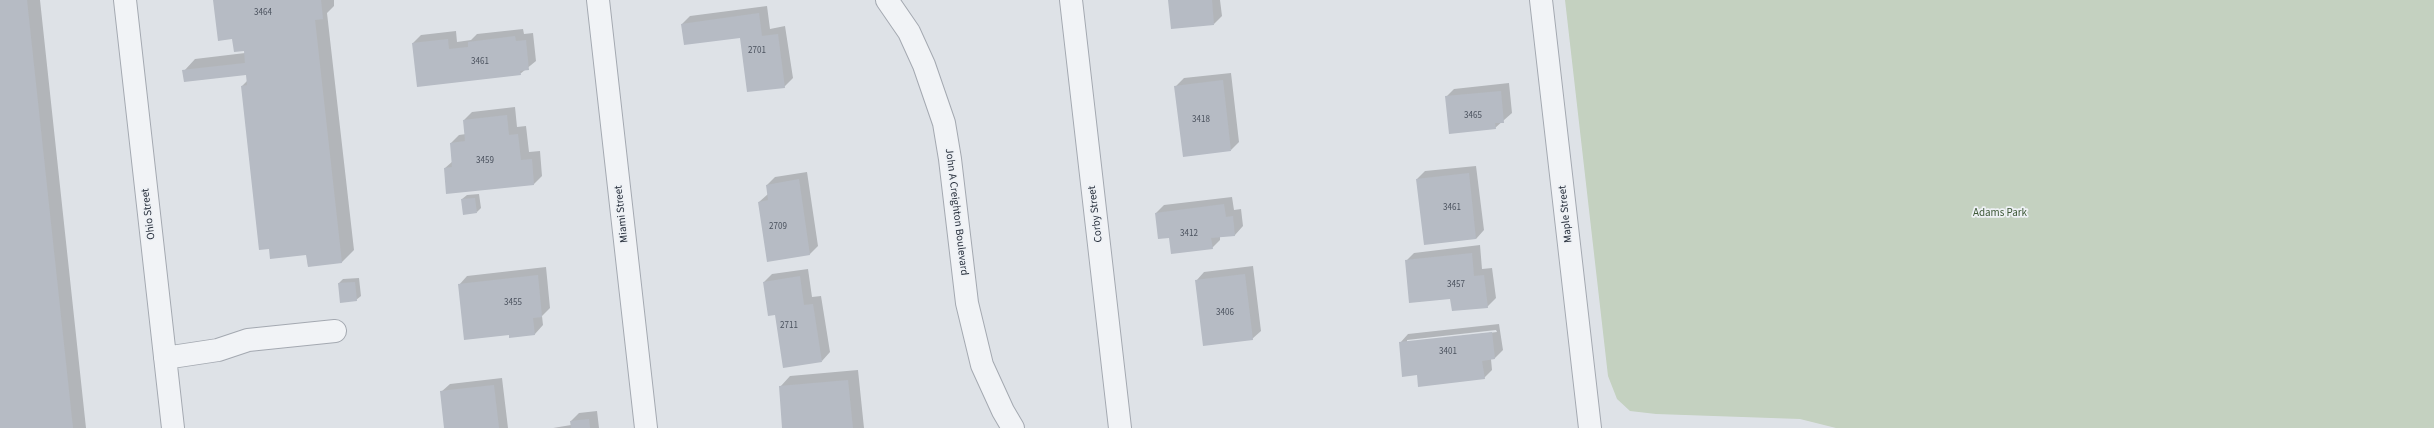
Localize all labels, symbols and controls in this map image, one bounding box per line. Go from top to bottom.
house number: 3464 [254,8,272,18]
house number: 2701 [748,46,766,56]
house number: 3461 [471,57,489,67]
house number: 3465 [1464,111,1482,121]
house number: 3418 [1192,115,1210,125]
street label: John A Creighton Boulevard [942,148,970,276]
house number: 3459 [476,156,494,166]
street label: Miami Street [612,185,632,243]
street label: Corby Street [1086,185,1106,243]
street label: Maple Street [1556,185,1576,243]
street label: Ohio Street [139,188,159,240]
house number: 3461 [1443,203,1461,213]
park label: Adams Park [1973,207,2027,221]
house number: 2709 [769,222,787,232]
house number: 3412 [1180,229,1198,239]
house number: 3457 [1447,280,1465,290]
house number: 3455 [504,298,522,308]
house number: 3406 [1216,308,1234,318]
house number: 2711 [780,321,798,331]
house number: 3401 [1439,347,1457,357]

